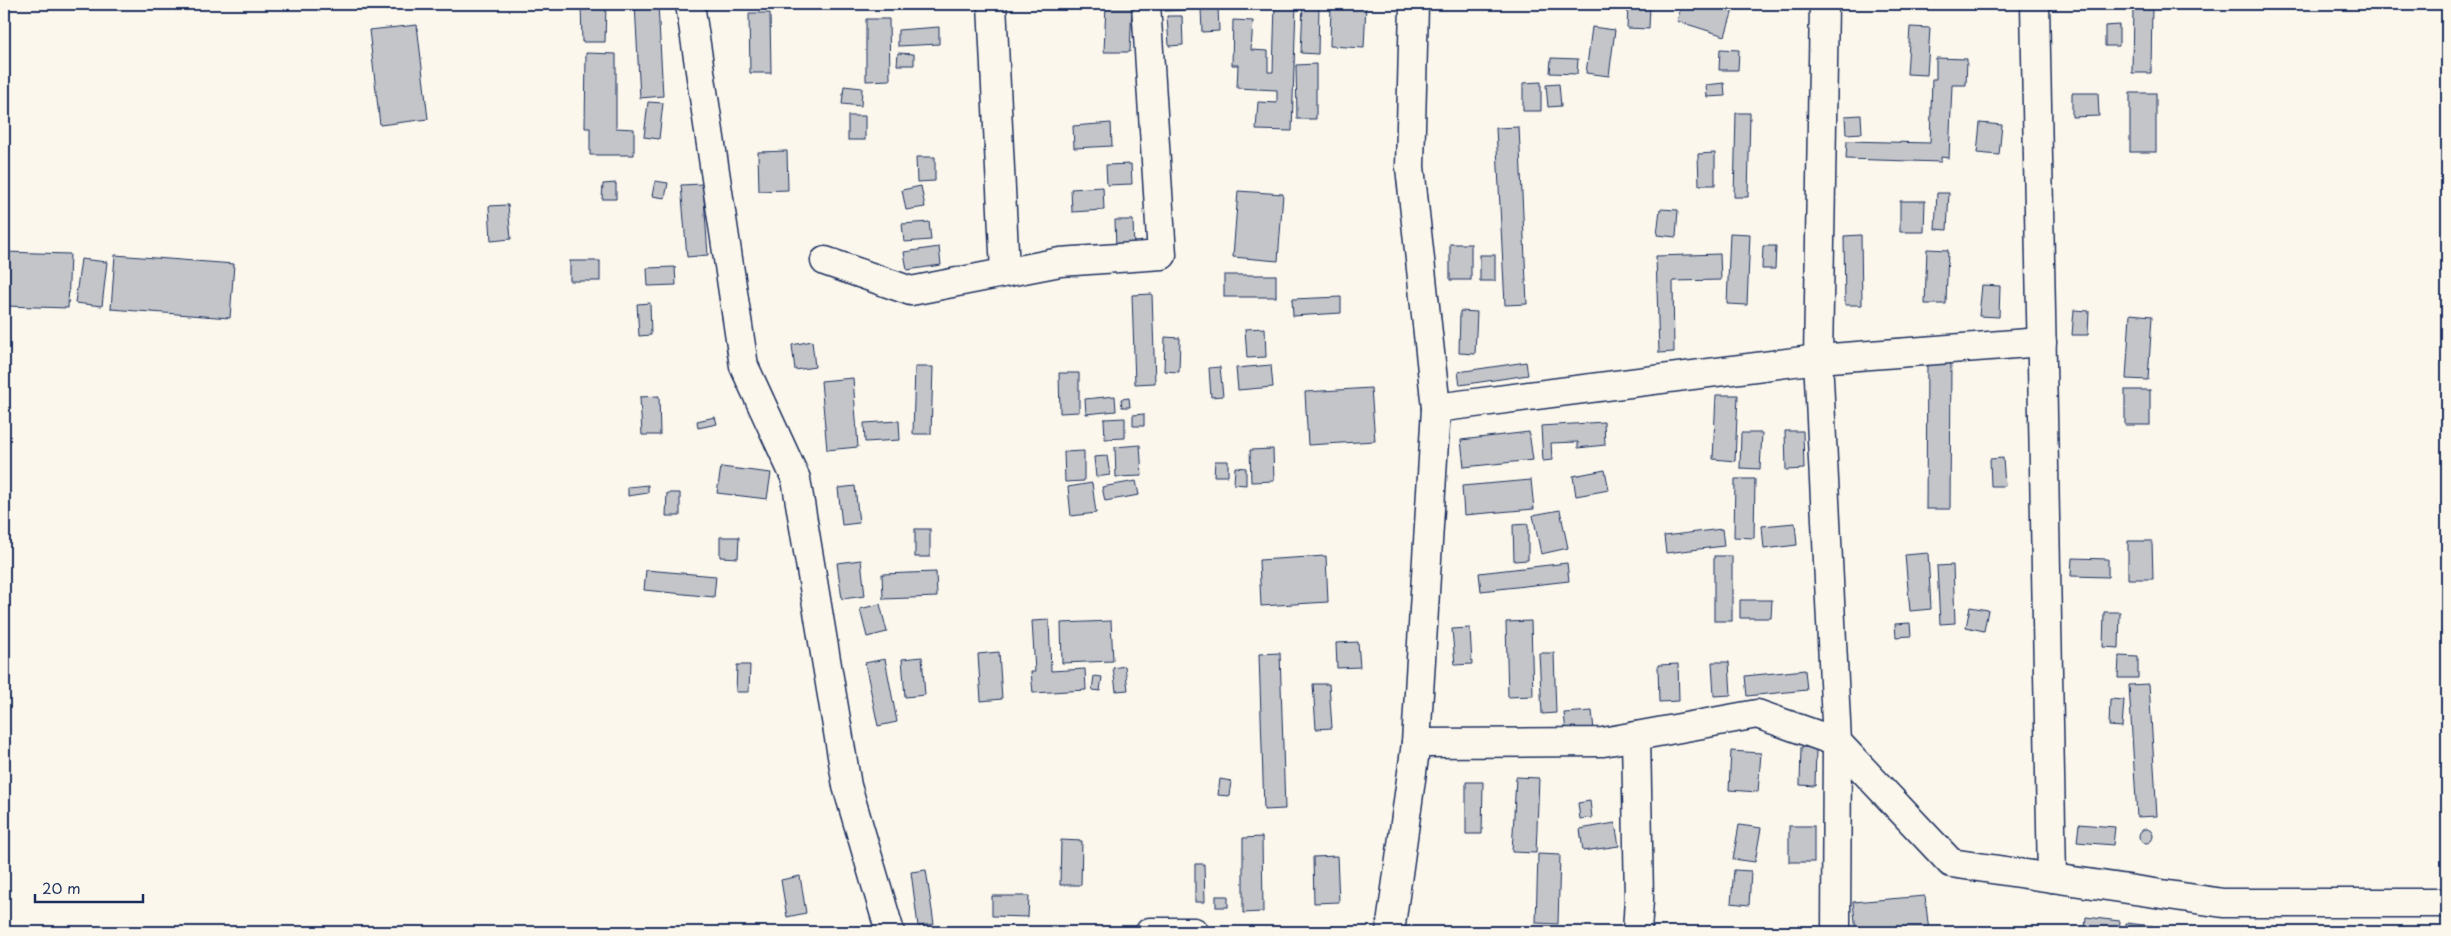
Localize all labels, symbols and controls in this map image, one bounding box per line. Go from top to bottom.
scale bar [35,871,142,903]
text: 20 m [42,876,81,899]

